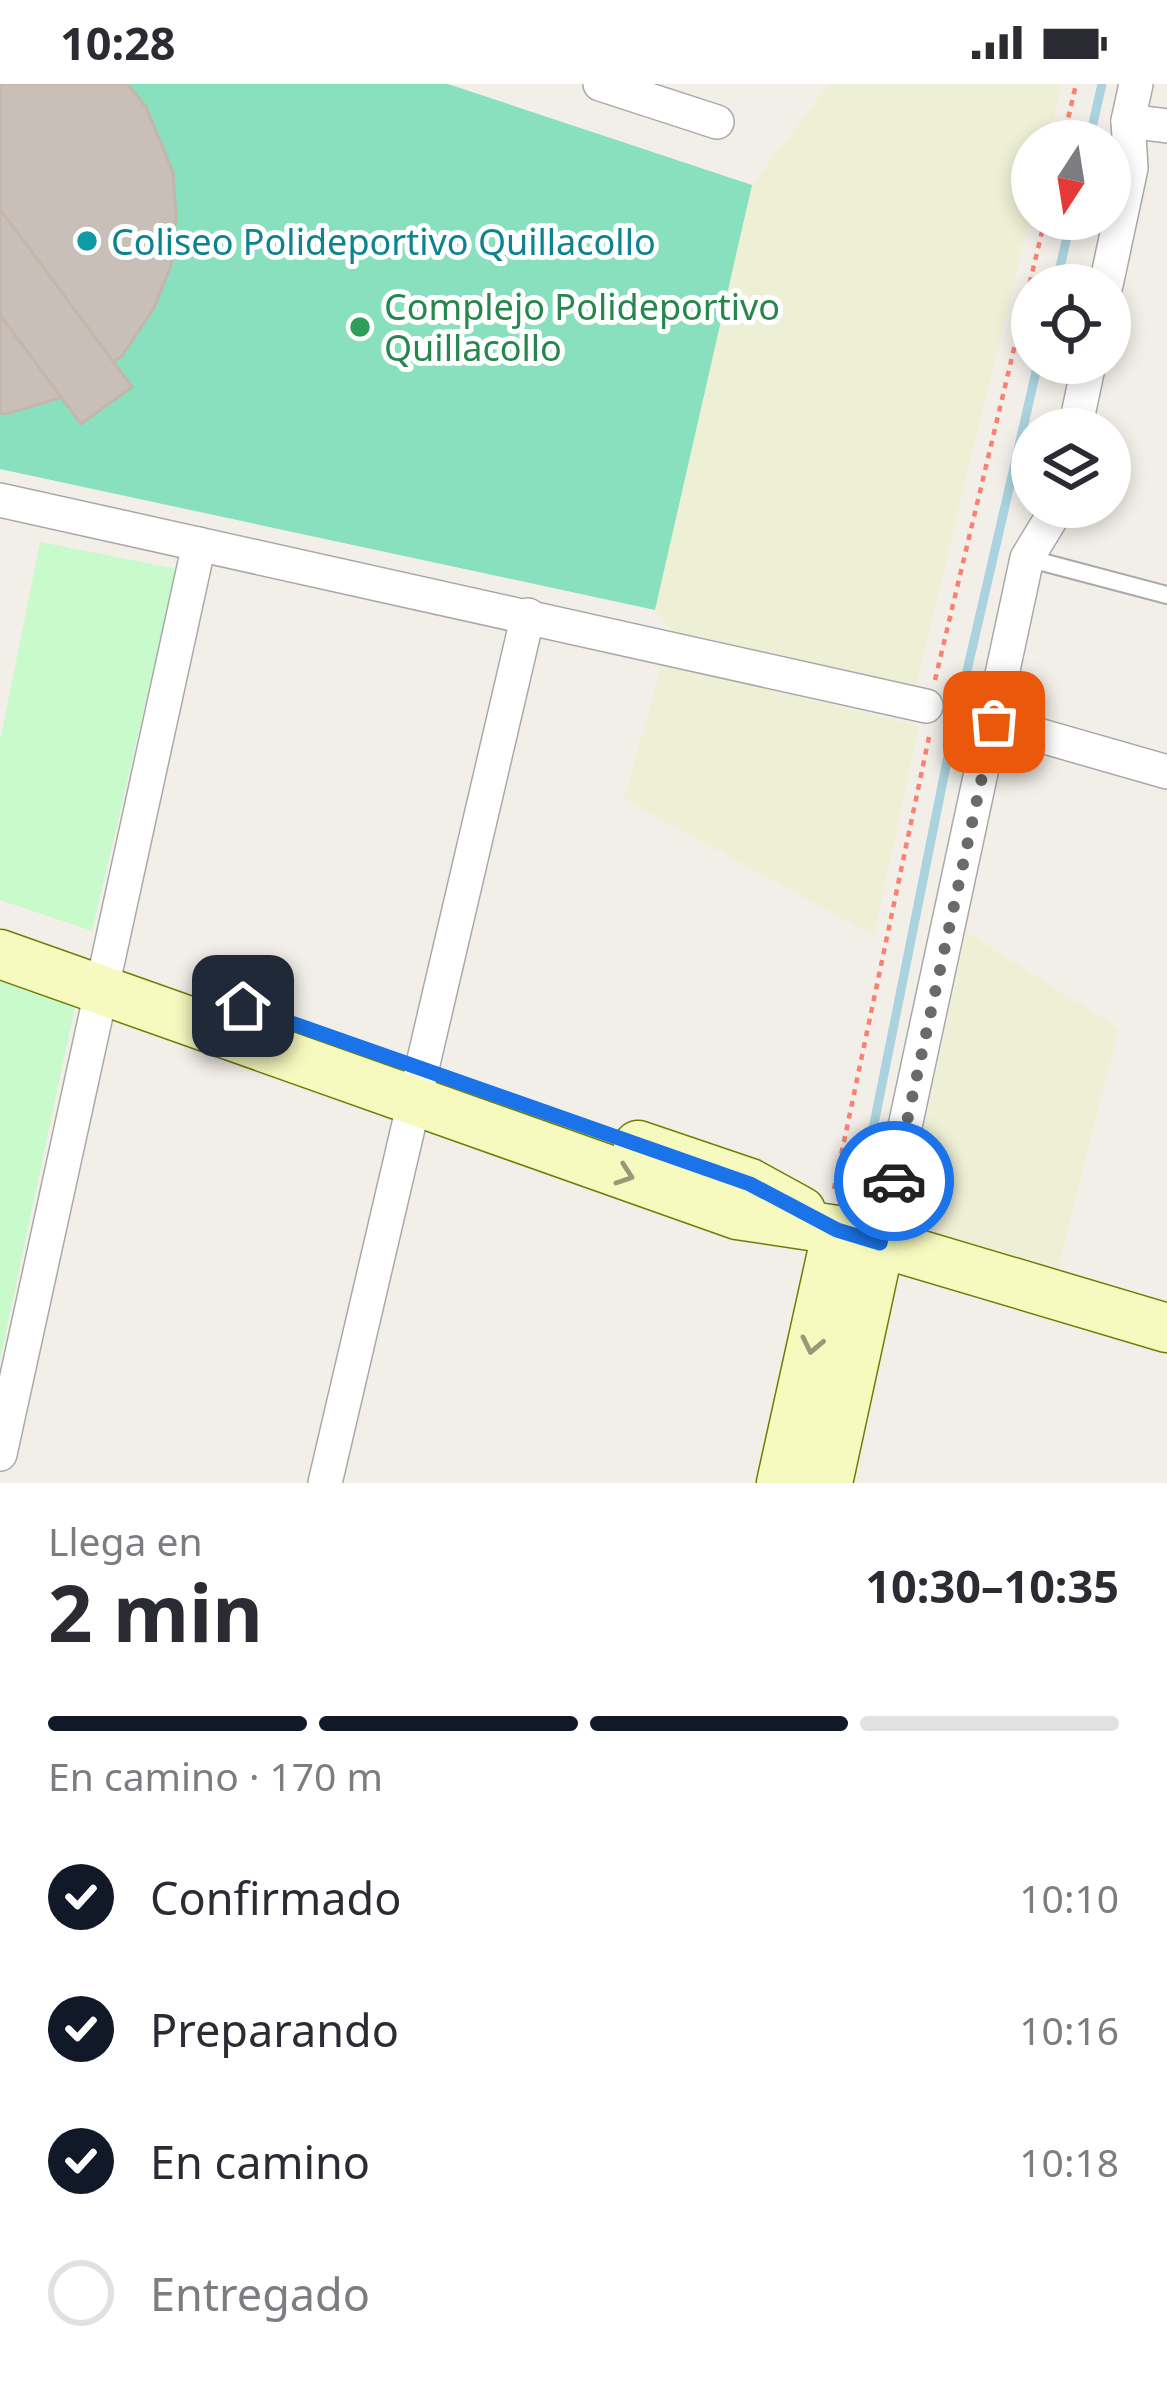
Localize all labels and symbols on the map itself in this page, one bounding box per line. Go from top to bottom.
north arrow [1011,120,1131,240]
place label: Coliseo Polideportivo Quillacollo [111,217,656,266]
marker: Coliseo Polideportivo Quillacollo [74,228,100,254]
place label: Complejo Polideportivo Quillacollo [384,282,780,372]
marker: Complejo Polideportivo Quillacollo [347,314,373,340]
pin [943,671,1045,773]
pin [192,955,294,1057]
courier [834,1121,954,1241]
one-way arrow [613,1161,634,1185]
one-way arrow [800,1334,825,1354]

